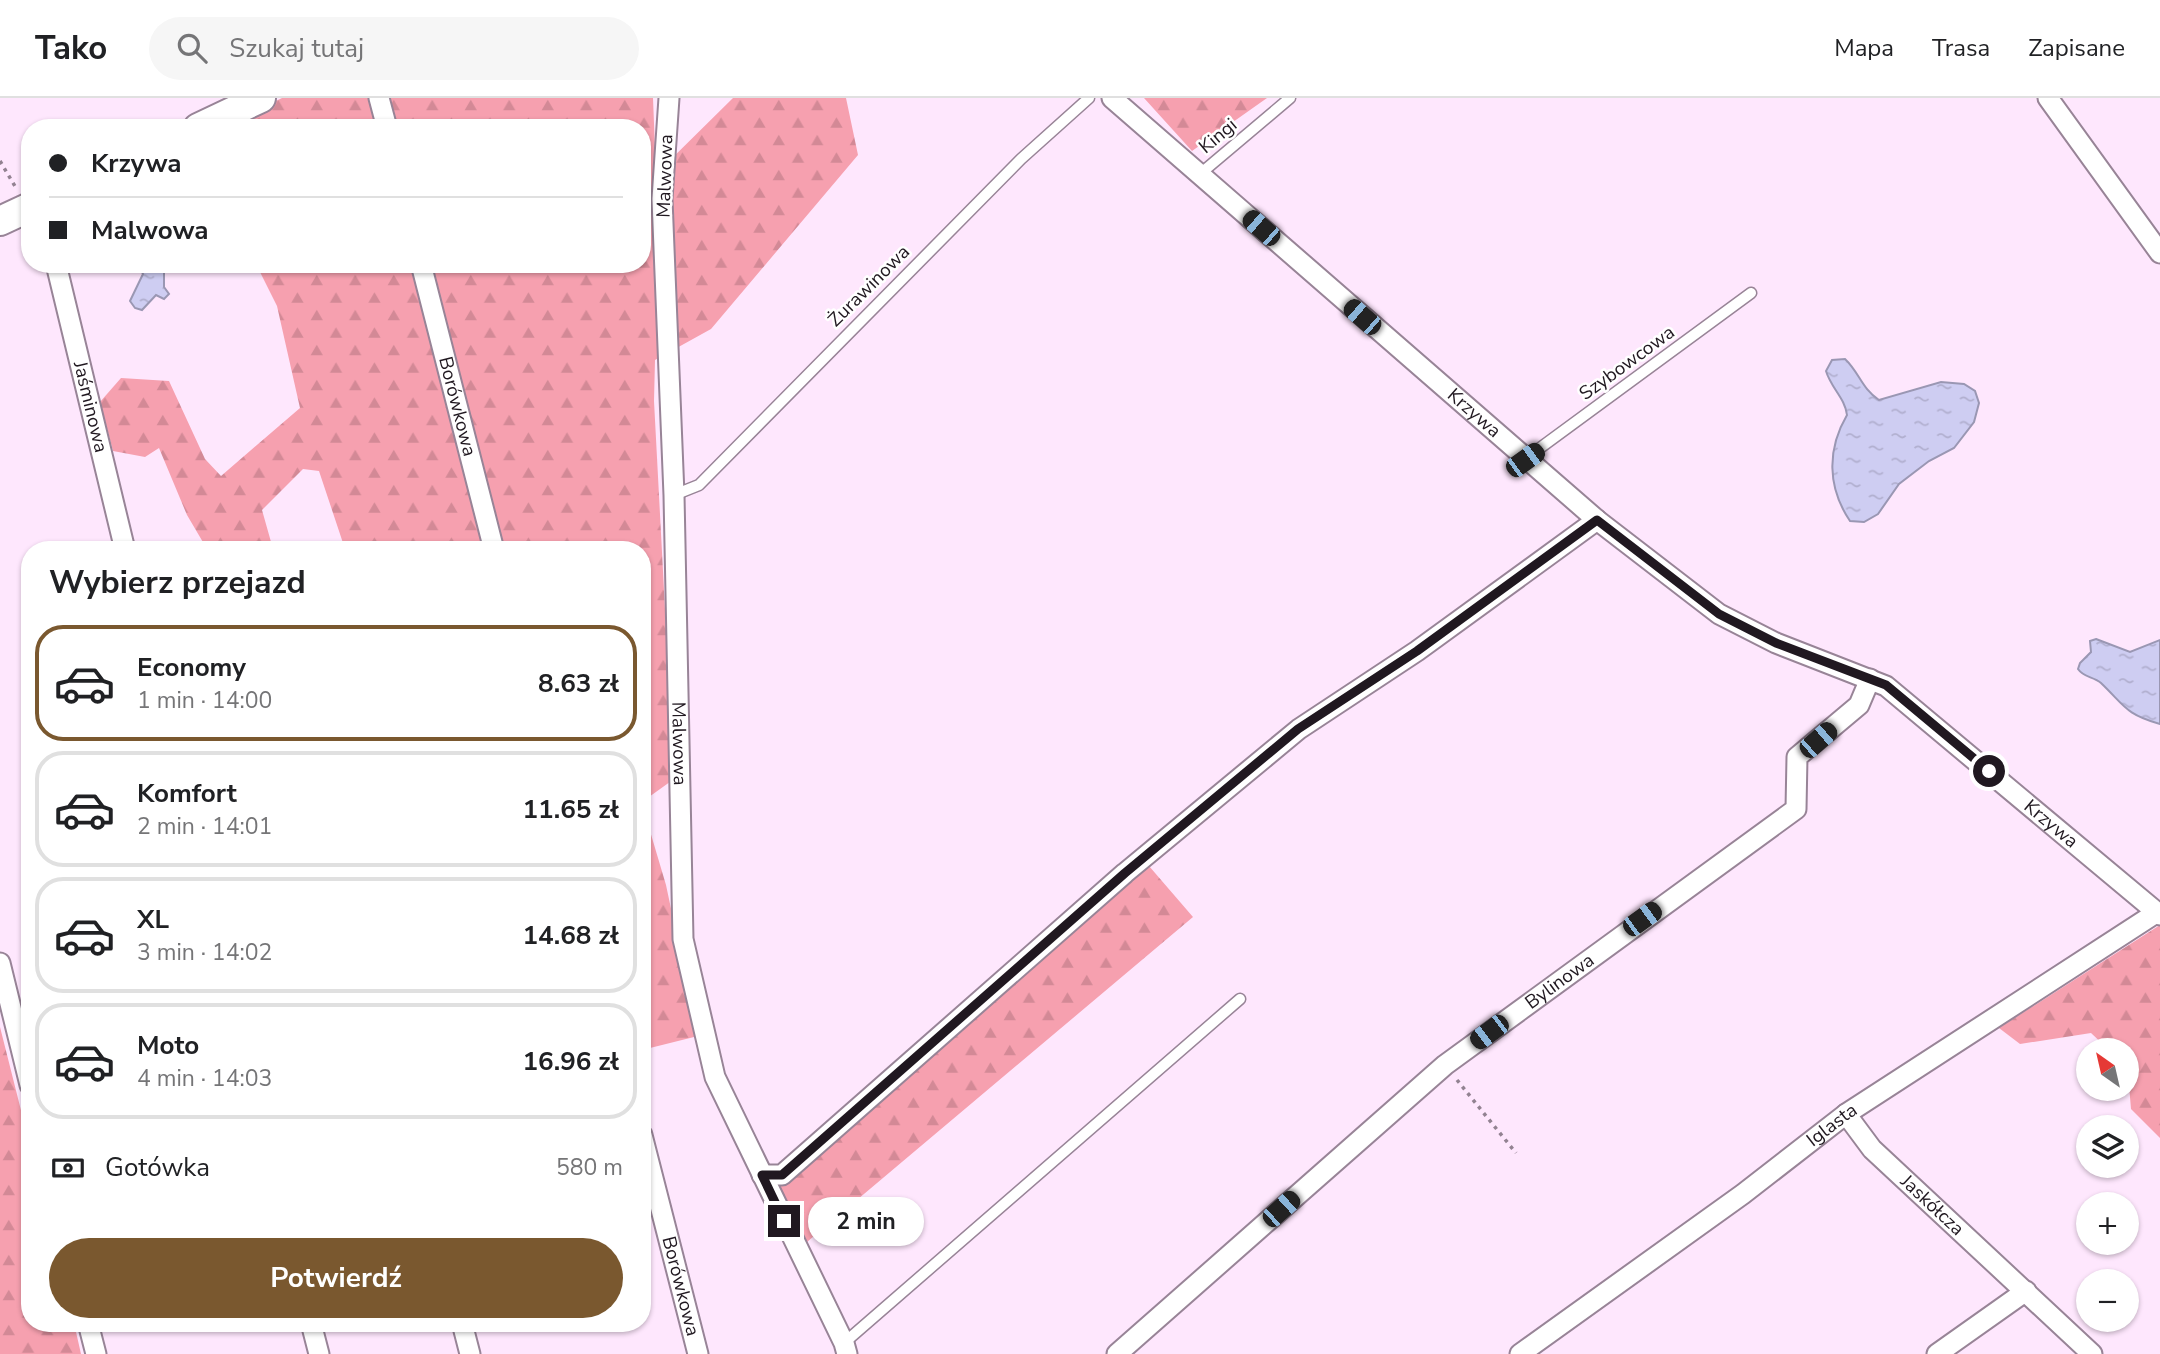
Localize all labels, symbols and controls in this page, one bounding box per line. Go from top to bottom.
search box [149,17,639,80]
text: Tako [35,26,107,71]
icon: search [173,29,211,67]
text: Szukaj tutaj [229,31,364,66]
text: Mapa [1834,32,1894,64]
text: Trasa [1932,32,1990,64]
text: Zapisane [2028,32,2125,64]
street label: Kingi [1193,112,1243,160]
street label: Malwowa [651,134,679,218]
text: Krzywa [91,146,182,181]
car [1239,206,1284,250]
text: Malwowa [91,213,209,248]
street label: Żurawinowa [822,239,916,333]
car [1340,295,1385,339]
street label: Szybowcowa [1574,319,1680,407]
street label: Borówkowa [432,354,483,459]
street label: Jaśminowa [67,358,114,455]
street label: Krzywa [1442,382,1507,444]
car [1502,439,1549,481]
text: Wybierz przejazd [49,561,306,604]
text: Economy [137,650,246,685]
icon: car [53,652,116,715]
text: 8.63 zł [538,666,619,701]
text: 1 min · 14:00 [137,685,272,716]
street label: Malwowa [665,701,693,786]
car [1796,718,1841,762]
route start [1973,755,2005,787]
text: Komfort [137,776,237,811]
icon: car [53,778,116,841]
text: 11.65 zł [523,792,619,827]
street label: Krzywa [2018,794,2084,854]
text: 2 min · 14:01 [137,811,272,842]
car [1619,898,1666,940]
text: XL [137,902,169,937]
icon: car [53,904,116,967]
text: 14.68 zł [523,918,619,953]
text: 3 min · 14:02 [137,937,272,968]
street label: Bylinowa [1520,947,1599,1015]
car [1466,1011,1513,1053]
text: Moto [137,1028,199,1063]
icon: car [53,1030,116,1093]
north arrow [2076,1038,2138,1101]
map controls [2076,1038,2139,1332]
text: 16.96 zł [523,1044,619,1079]
text: 4 min · 14:03 [137,1063,272,1094]
street label: Iglasta [1801,1097,1862,1153]
button: layers [2076,1115,2139,1178]
icon: cash [49,1149,87,1187]
text: Gotówka [105,1150,210,1185]
text: 580 m [556,1152,623,1183]
street label: Jaskółcza [1894,1168,1970,1241]
car [1259,1187,1304,1231]
button: + [2076,1192,2139,1255]
callout: 2 min [808,1196,924,1246]
route end [768,1205,800,1237]
text: 2 min [836,1206,896,1237]
street label: Borówkowa [655,1233,706,1339]
button: Potwierdź [49,1238,623,1318]
button: − [2076,1269,2139,1332]

